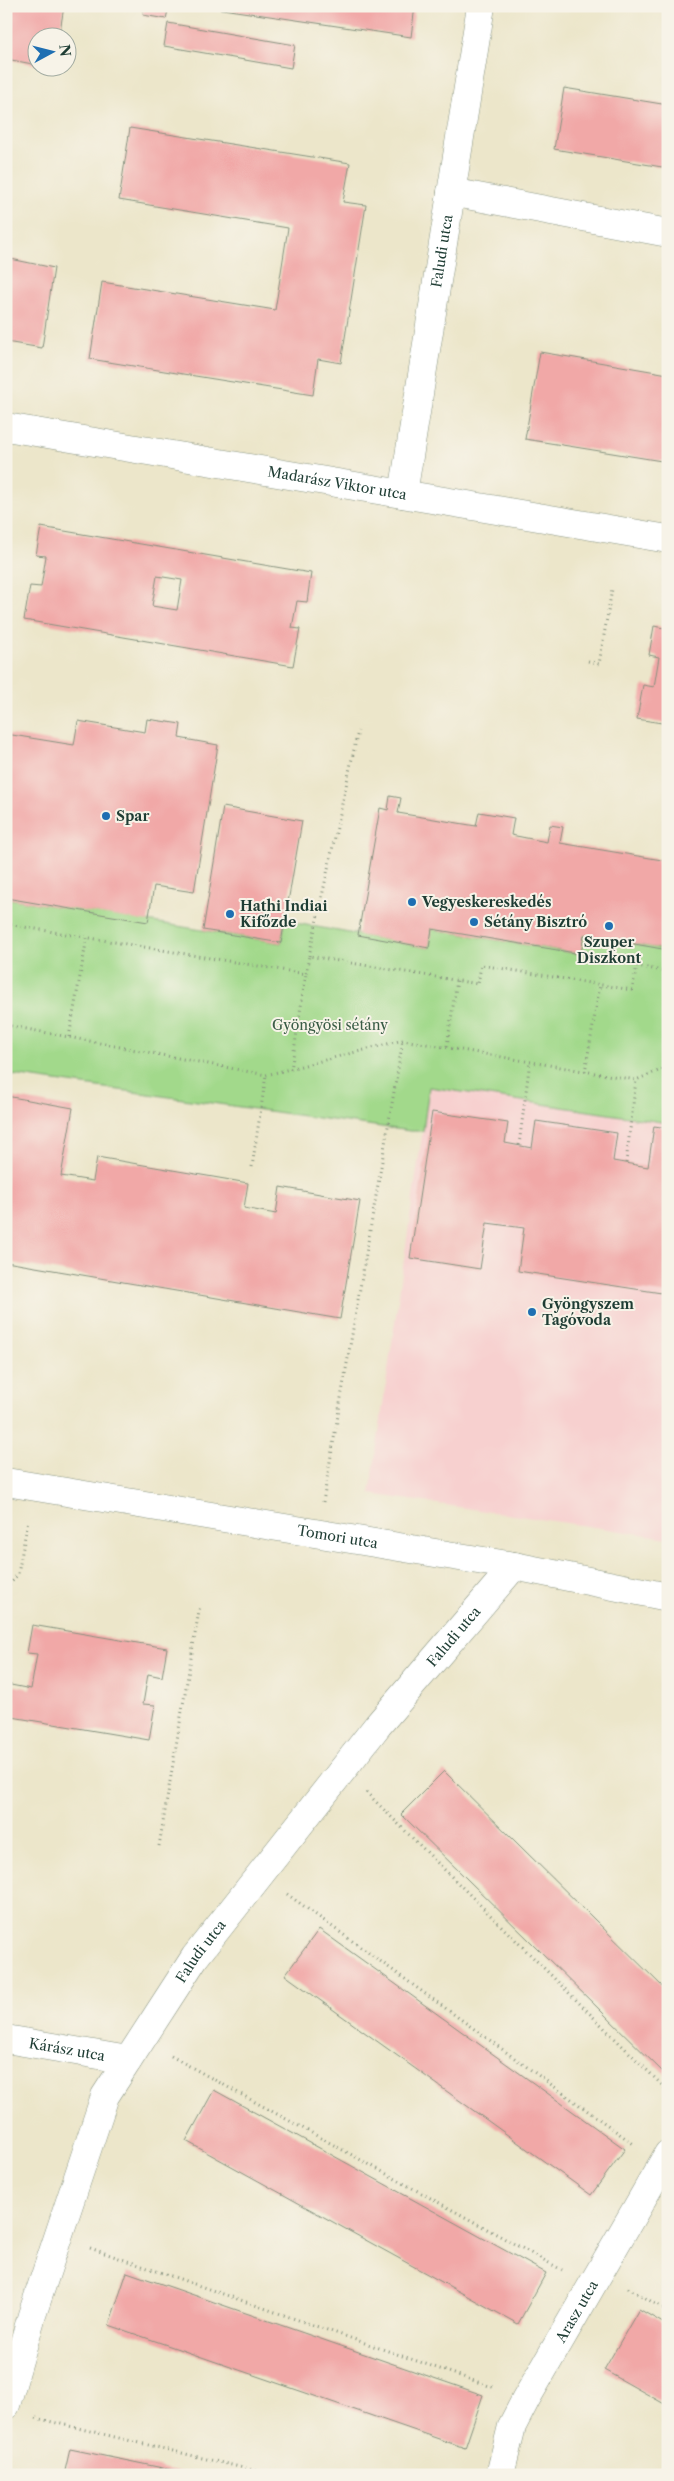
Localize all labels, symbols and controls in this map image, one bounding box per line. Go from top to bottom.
north arrow [28,28,78,78]
text: N [55,43,75,58]
street label: Faludi utca [427,213,457,289]
street label: Madarász Viktor utca [266,462,409,504]
place label: Spar [116,807,149,825]
marker: Spar [100,810,112,822]
place label: Vegyeskereskedés [421,893,551,911]
marker: Vegyeskereskedés [406,896,418,908]
place label: Hathi Indiai Kifőzde [240,897,327,931]
marker: Hathi Indiai Kifőzde [224,908,236,920]
place label: Sétány Bisztró [484,913,587,931]
marker: Sétány Bisztró [468,916,480,928]
marker: Szuper Diszkont [603,920,615,932]
place label: Szuper Diszkont [577,933,642,967]
park label: Gyöngyösi sétány [272,1016,388,1034]
place label: Gyöngyszem Tagóvoda [542,1295,634,1329]
marker: Gyöngyszem Tagóvoda [526,1306,538,1318]
street label: Tomori utca [296,1521,380,1552]
street label: Faludi utca [423,1602,485,1670]
street label: Faludi utca [172,1916,230,1986]
street label: Kárász utca [28,2034,107,2065]
street label: Arasz utca [551,2277,602,2347]

